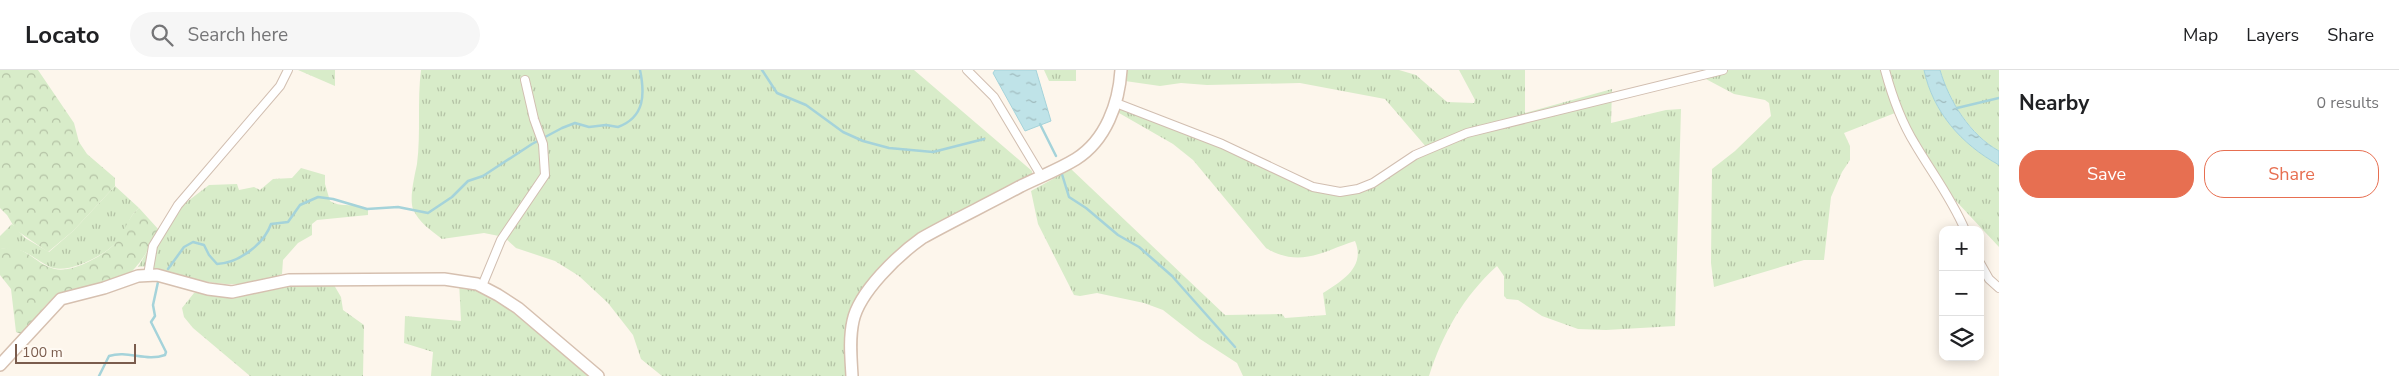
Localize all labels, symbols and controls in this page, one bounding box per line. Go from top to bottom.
search box [130,12,480,57]
text: Locato [25,19,100,51]
icon: search [148,21,176,49]
text: Search here [188,22,288,48]
text: Map [2183,23,2218,47]
text: Layers [2246,23,2299,47]
text: Share [2327,23,2374,47]
text: Nearby [2019,89,2089,117]
text: 0 results [2317,92,2379,114]
button: Save [2019,150,2194,198]
button: Share [2204,150,2379,198]
map controls [1939,226,1984,361]
button: + [1939,226,1984,271]
button: − [1939,271,1984,316]
button: layers [1939,316,1984,361]
scale bar [15,341,136,364]
text: 100 m [22,343,63,362]

